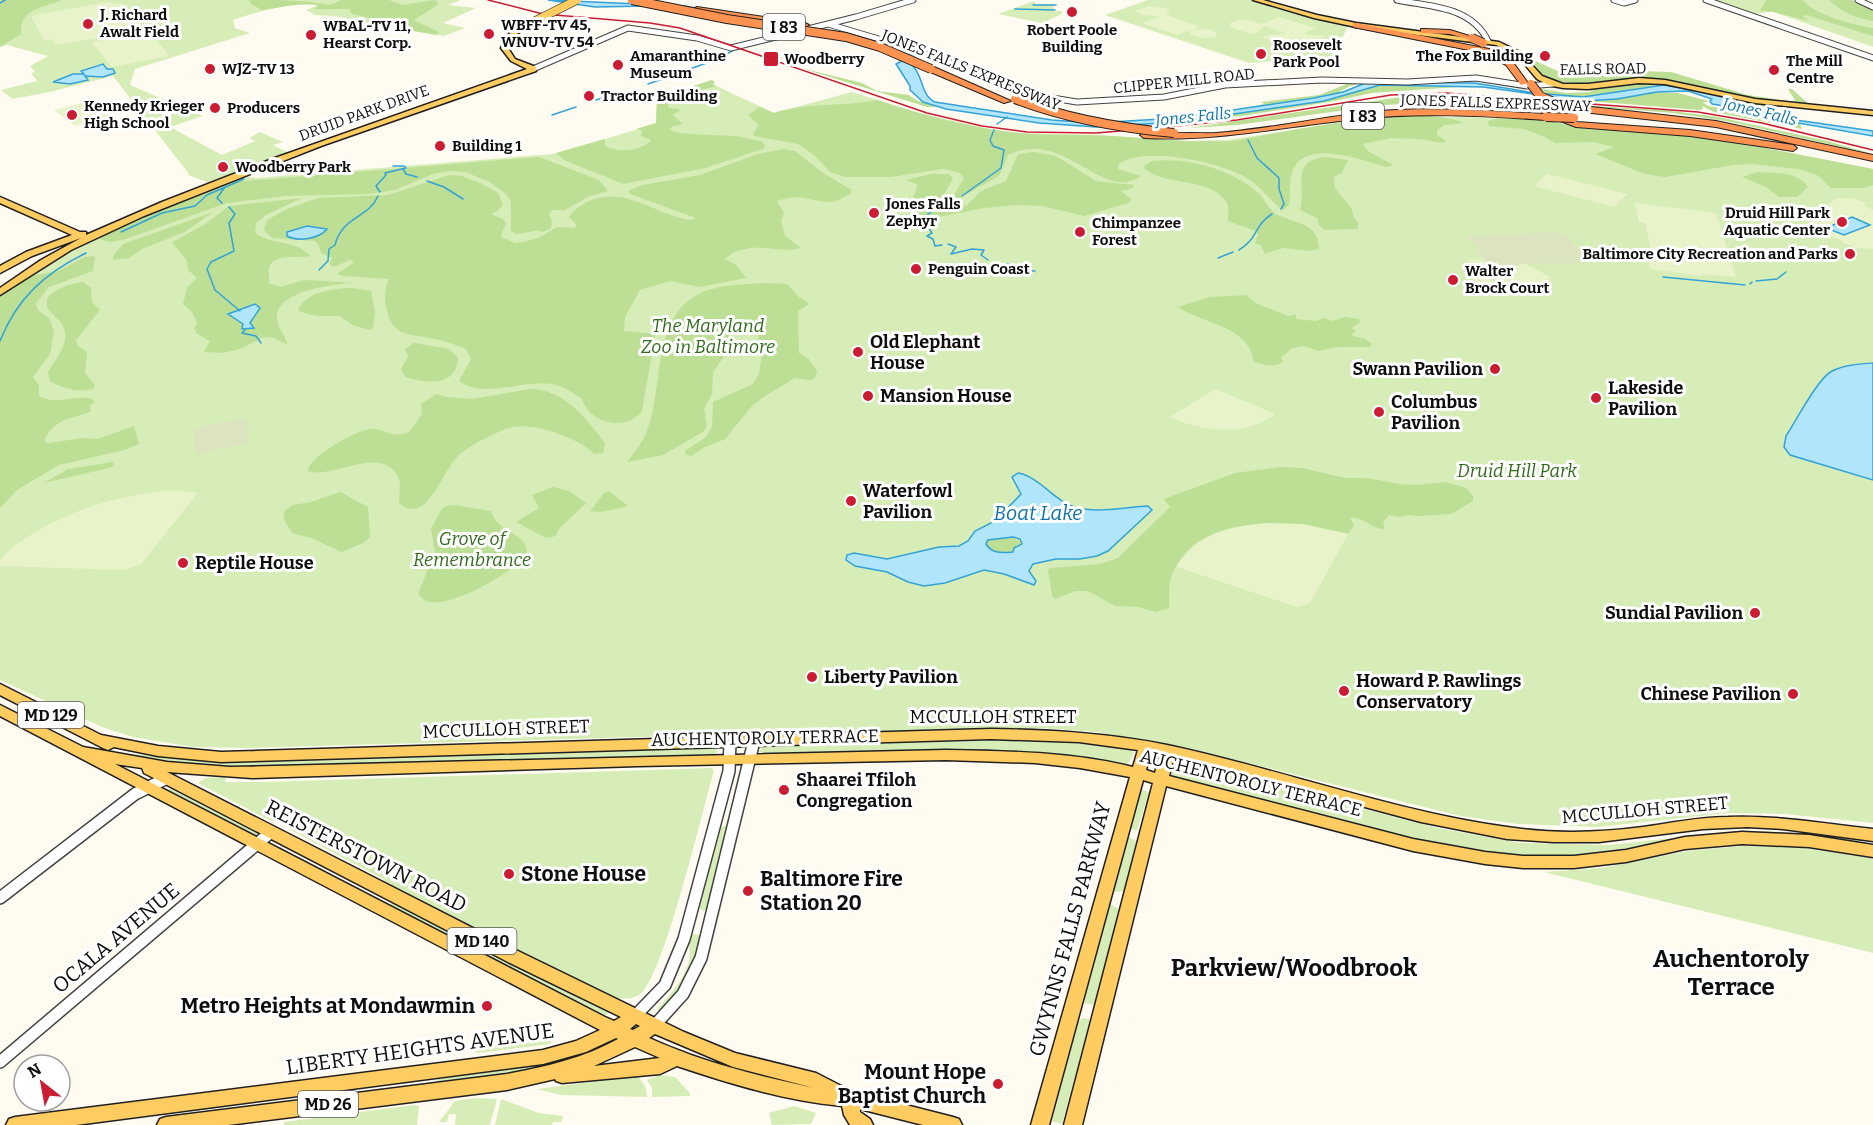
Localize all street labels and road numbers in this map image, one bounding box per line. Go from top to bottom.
road number: I 83 [763,14,805,40]
street label: JONES FALLS EXPRESSWAY [878,25,1063,114]
street label: FALLS ROAD [1559,59,1647,79]
street label: CLIPPER MILL ROAD [1112,65,1256,97]
street label: DRUID PARK DRIVE [296,81,432,145]
street label: JONES FALLS EXPRESSWAY [1399,91,1592,115]
road number: I 83 [1342,103,1384,129]
road number: MD 129 [18,702,84,728]
street label: MCCULLOH STREET [909,706,1077,728]
street label: MCCULLOH STREET [422,715,590,743]
street label: AUCHENTOROLY TERRACE [651,725,879,751]
street label: AUCHENTOROLY TERRACE [1138,745,1364,821]
street label: MCCULLOH STREET [1561,792,1730,828]
street label: REISTERSTOWN ROAD [261,794,471,918]
street label: GWYNNS FALLS PARKWAY [1023,798,1117,1059]
street label: OCALA AVENUE [47,877,185,999]
road number: MD 140 [448,928,516,954]
street label: LIBERTY HEIGHTS AVENUE [284,1017,556,1081]
road number: MD 26 [298,1091,358,1117]

